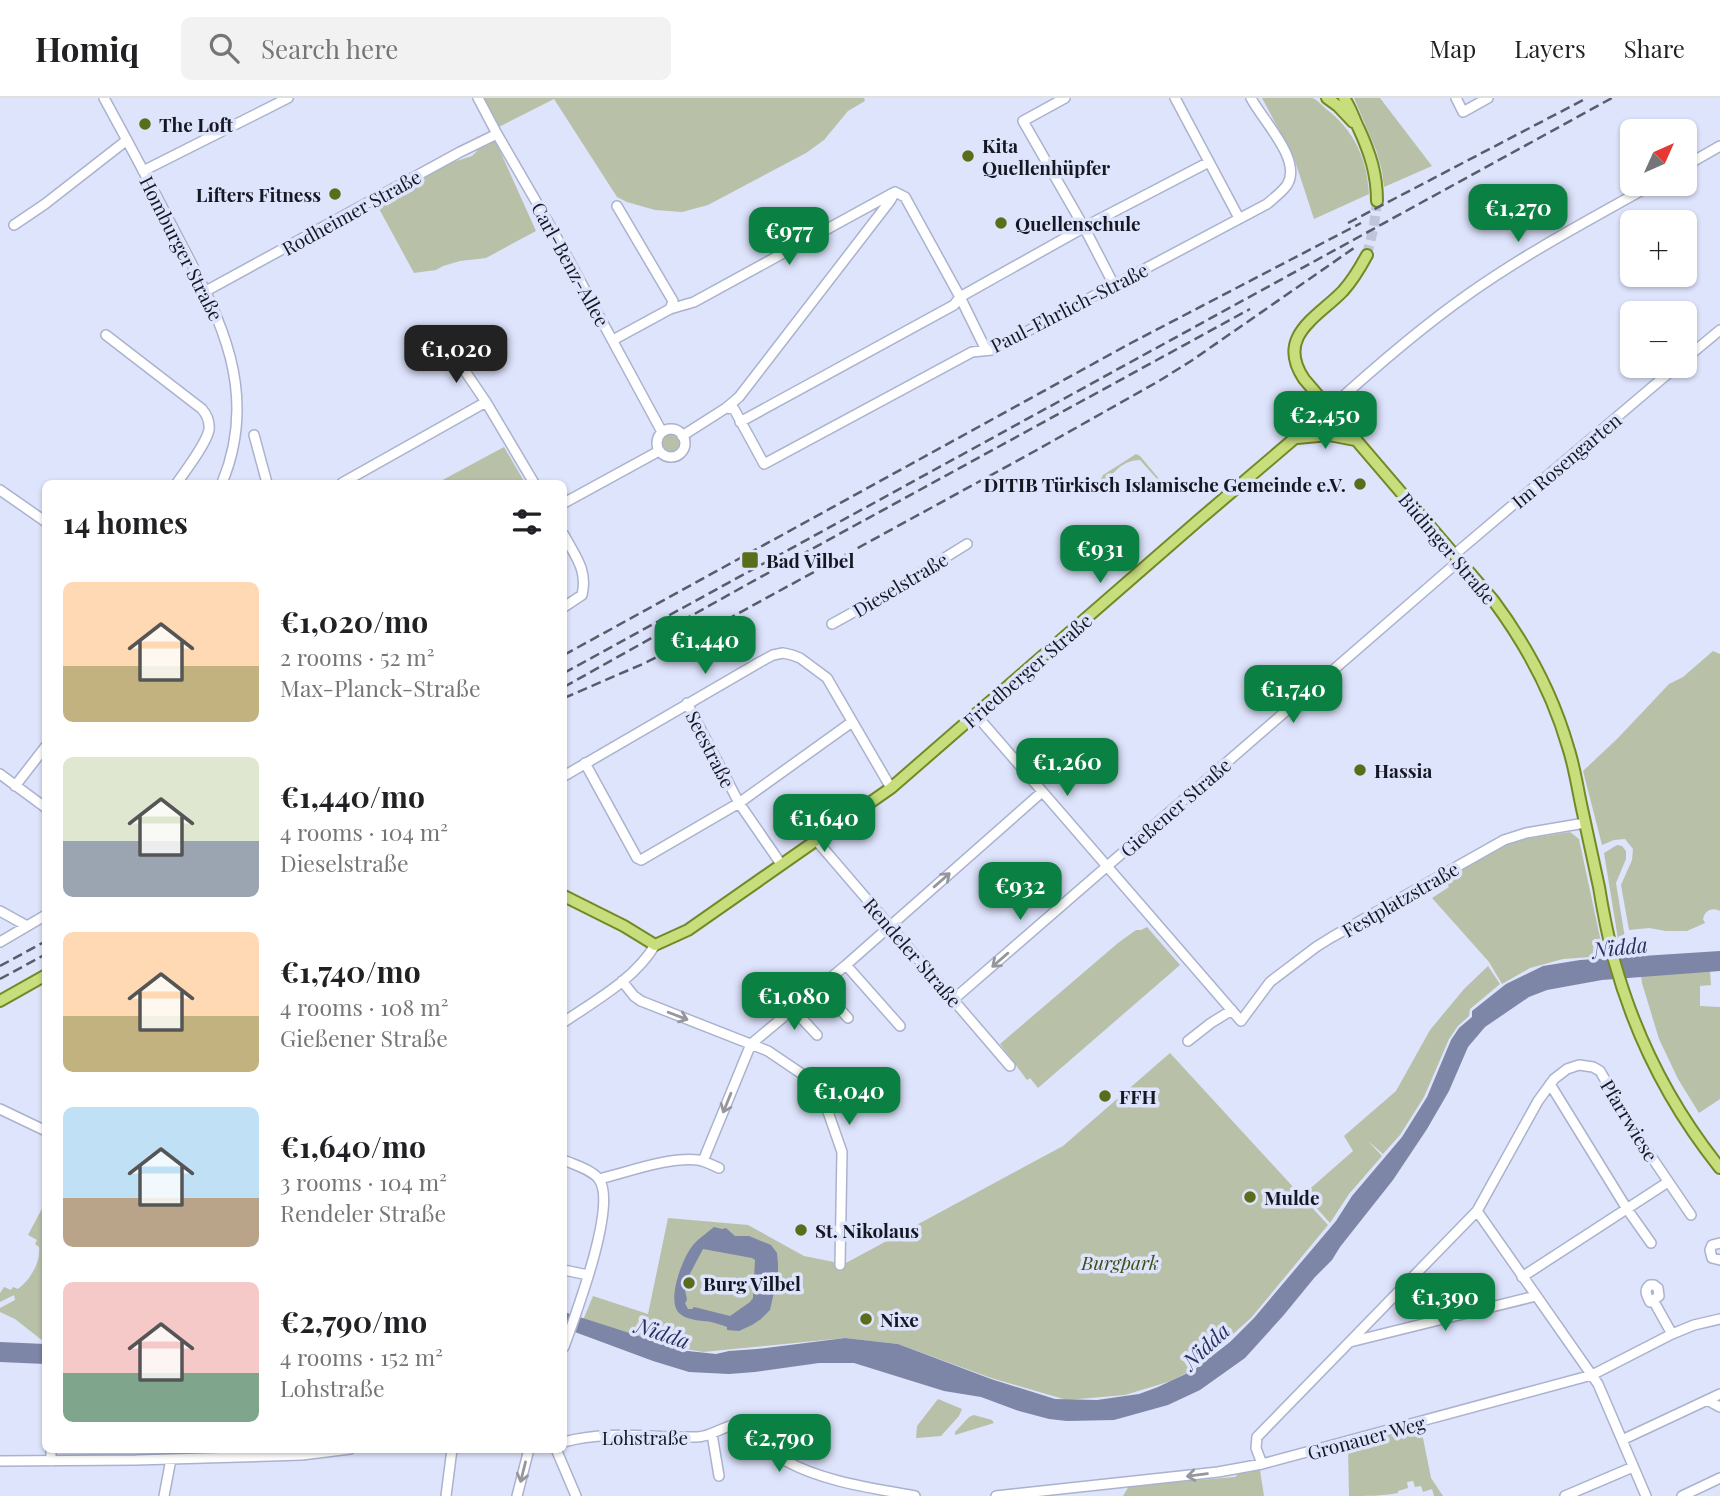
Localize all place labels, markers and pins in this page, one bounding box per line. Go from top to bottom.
place label: The Loft [159,111,233,137]
marker: The Loft [137,116,153,132]
place label: Kita Quellenhüpfer [982,132,1110,180]
marker: Kita Quellenhüpfer [960,148,976,164]
place label: Lifters Fitness [196,181,321,207]
pin: €1,270 [1461,184,1575,244]
marker: Lifters Fitness [327,186,343,202]
pin: €977 [748,208,830,267]
place label: Quellenschule [1015,210,1141,236]
marker: Quellenschule [993,215,1009,231]
pin: €1,020 [399,326,513,385]
pin: €2,450 [1268,392,1382,451]
place label: DITIB Türkisch Islamische Gemeinde e.V. [983,471,1346,497]
marker: DITIB Türkisch Islamische Gemeinde e.V. [1352,476,1368,492]
pin: €931 [1059,526,1141,585]
place label: Bad Vilbel [766,547,854,573]
marker: Bad Vilbel [740,550,760,570]
pin: €1,440 [648,616,762,676]
pin: €1,740 [1236,666,1350,725]
pin: €1,260 [1010,738,1124,798]
place label: Hassia [1374,757,1432,783]
marker: Hassia [1352,762,1368,778]
pin: €1,640 [767,794,881,854]
pin: €932 [979,862,1061,922]
pin: €1,080 [737,972,851,1032]
pin: €1,040 [792,1068,906,1127]
place label: FFH [1119,1083,1157,1109]
marker: FFH [1097,1088,1113,1104]
place label: Mulde [1264,1184,1320,1210]
marker: Mulde [1242,1189,1258,1205]
place label: St. Nikolaus [815,1217,919,1243]
marker: St. Nikolaus [793,1222,809,1238]
place label: Burg Vilbel [703,1270,801,1296]
pin: €1,390 [1388,1274,1502,1333]
marker: Burg Vilbel [681,1275,697,1291]
place label: Nixe [880,1306,919,1332]
marker: Nixe [858,1311,874,1327]
pin: €2,790 [722,1414,836,1474]

